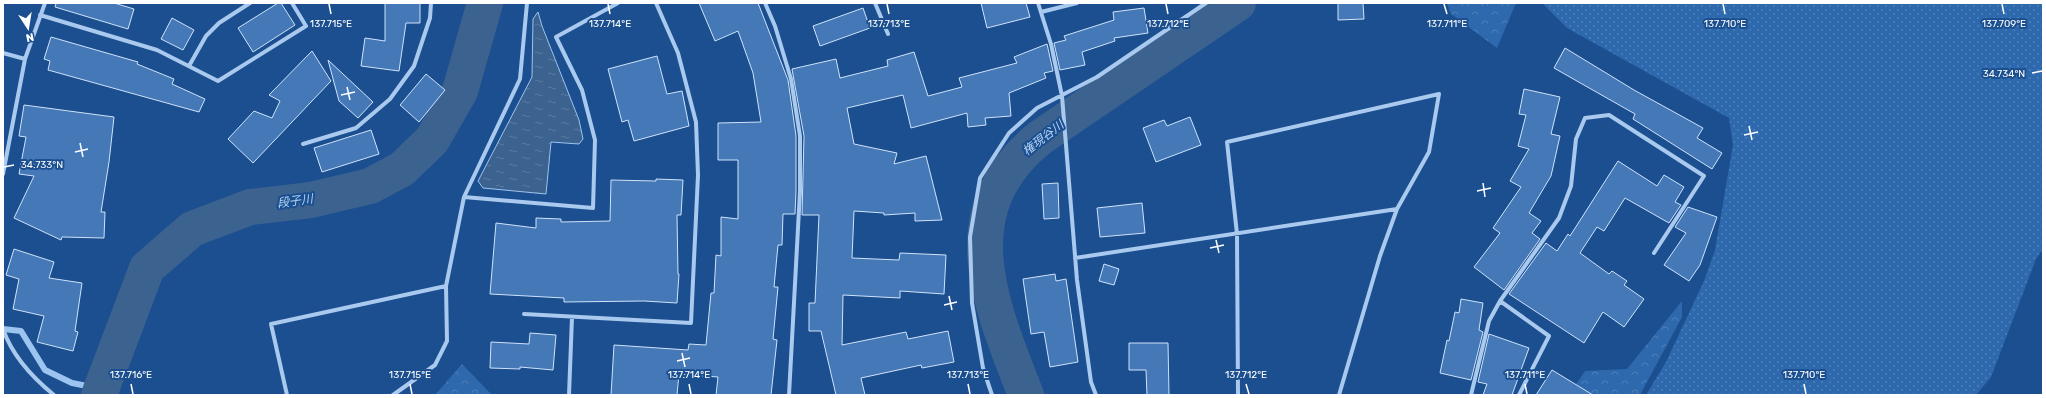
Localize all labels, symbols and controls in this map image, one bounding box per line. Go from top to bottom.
north arrow [8,8,48,48]
text: 137.715°E [310,18,352,30]
text: 137.714°E [589,18,631,30]
text: 137.713°E [868,18,910,30]
text: 137.712°E [1147,18,1189,30]
text: 137.711°E [1427,18,1467,30]
text: 137.710°E [1704,18,1746,30]
text: 137.709°E [1982,18,2026,30]
text: N [25,30,35,44]
text: 34.734°N [1983,68,2025,80]
water label: 権現谷川 [1020,116,1068,158]
text: 34.733°N [21,159,63,171]
water label: 段子川 [276,191,316,210]
text: 137.716°E [110,369,152,381]
text: 137.715°E [389,369,431,381]
text: 137.714°E [668,369,710,381]
text: 137.713°E [947,369,989,381]
text: 137.712°E [1225,369,1267,381]
text: 137.711°E [1505,369,1545,381]
text: 137.710°E [1783,369,1825,381]

